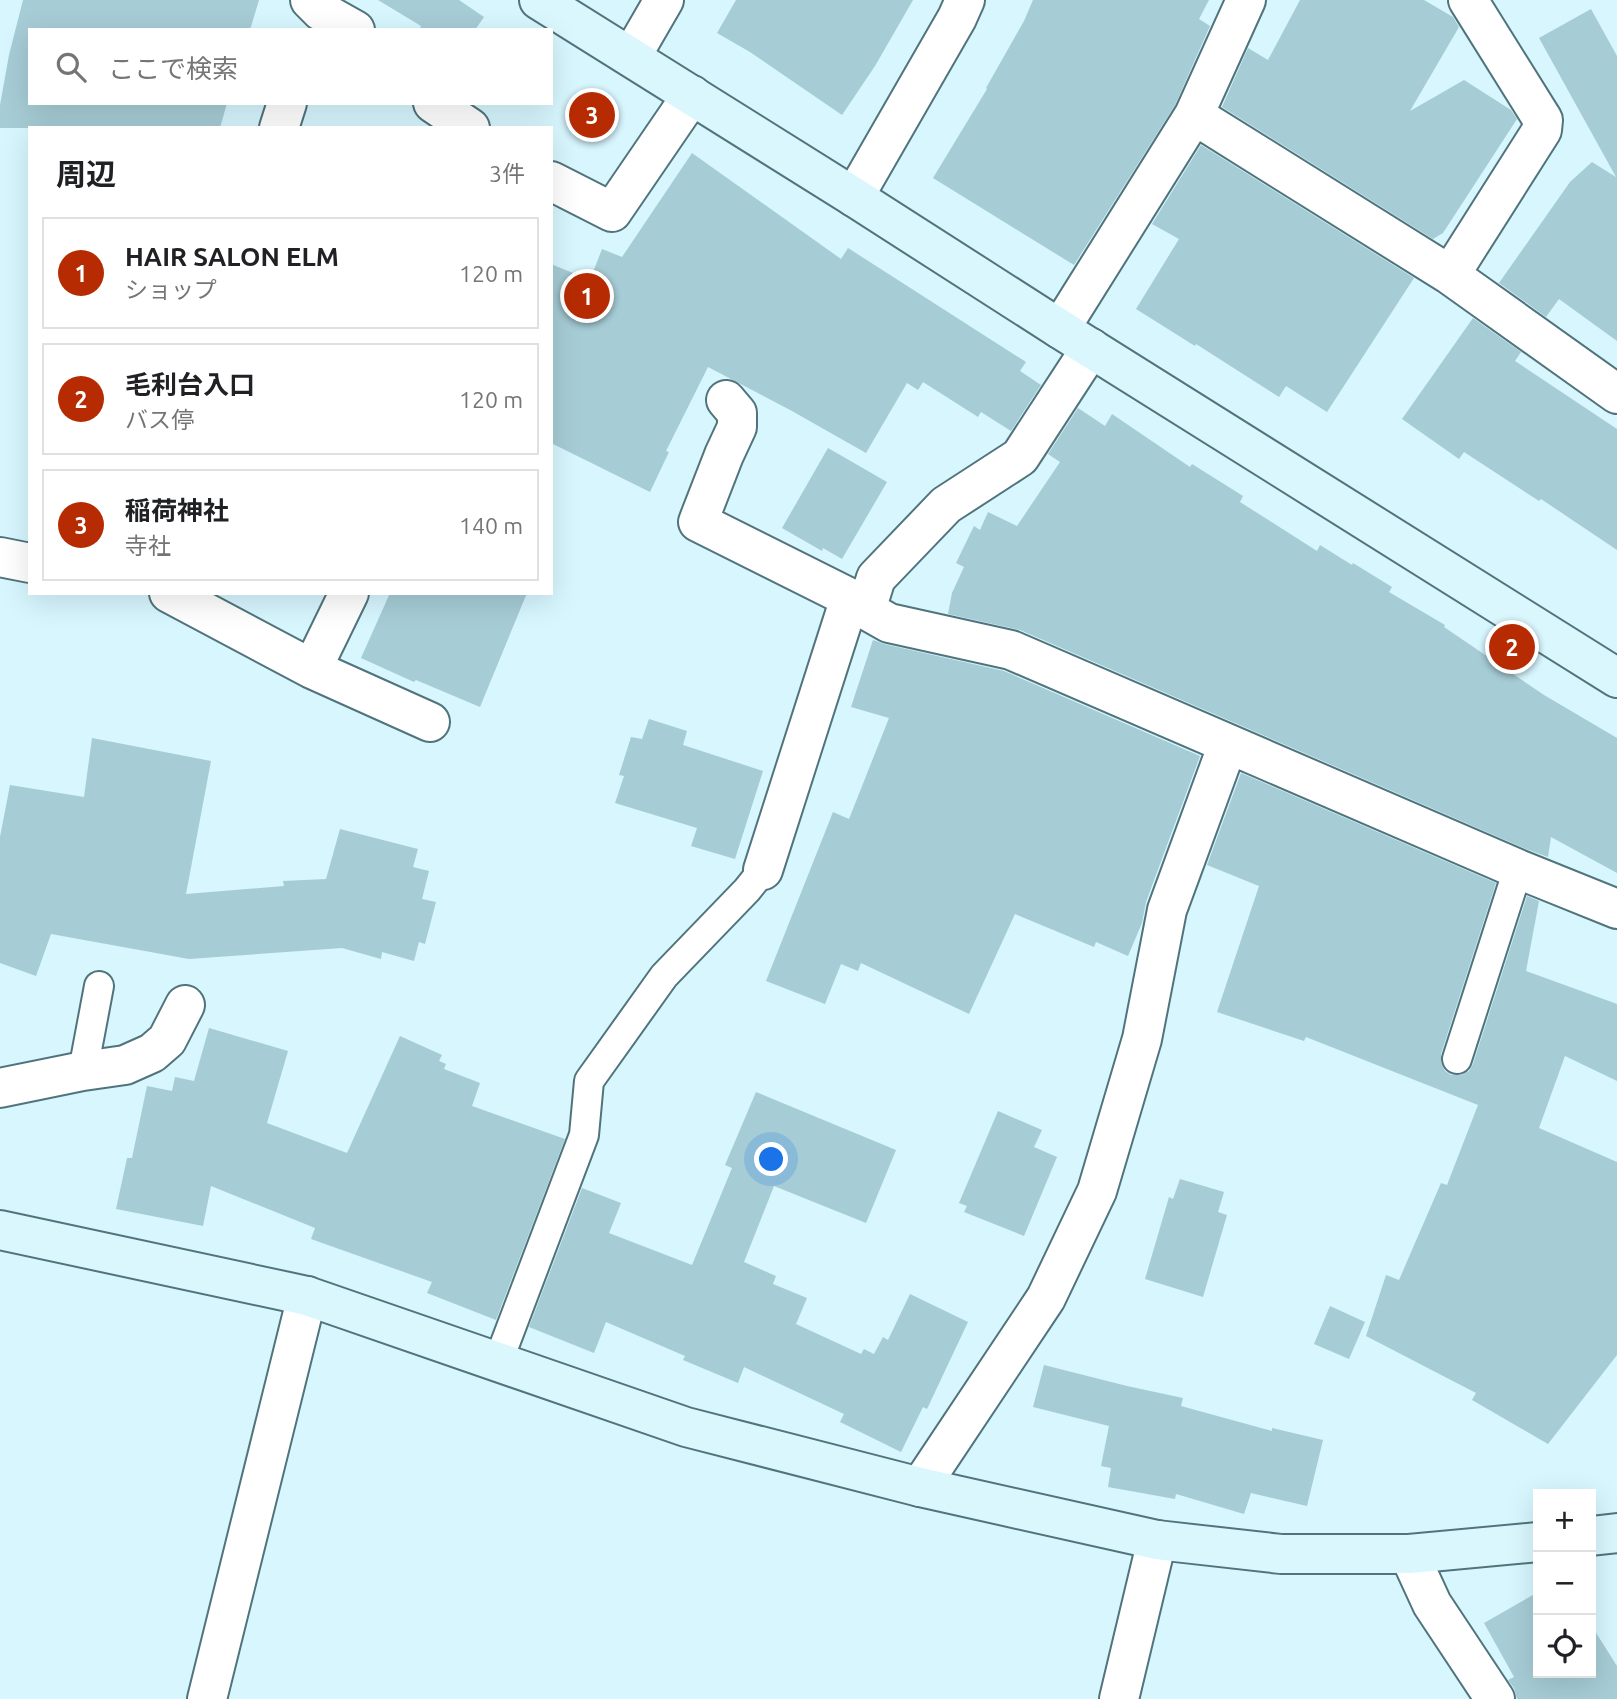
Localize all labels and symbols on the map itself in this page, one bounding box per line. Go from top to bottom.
pin: 3 [569,89,615,141]
pin: 1 [564,270,610,322]
pin: 2 [1489,621,1535,673]
your location [754,1142,788,1176]

